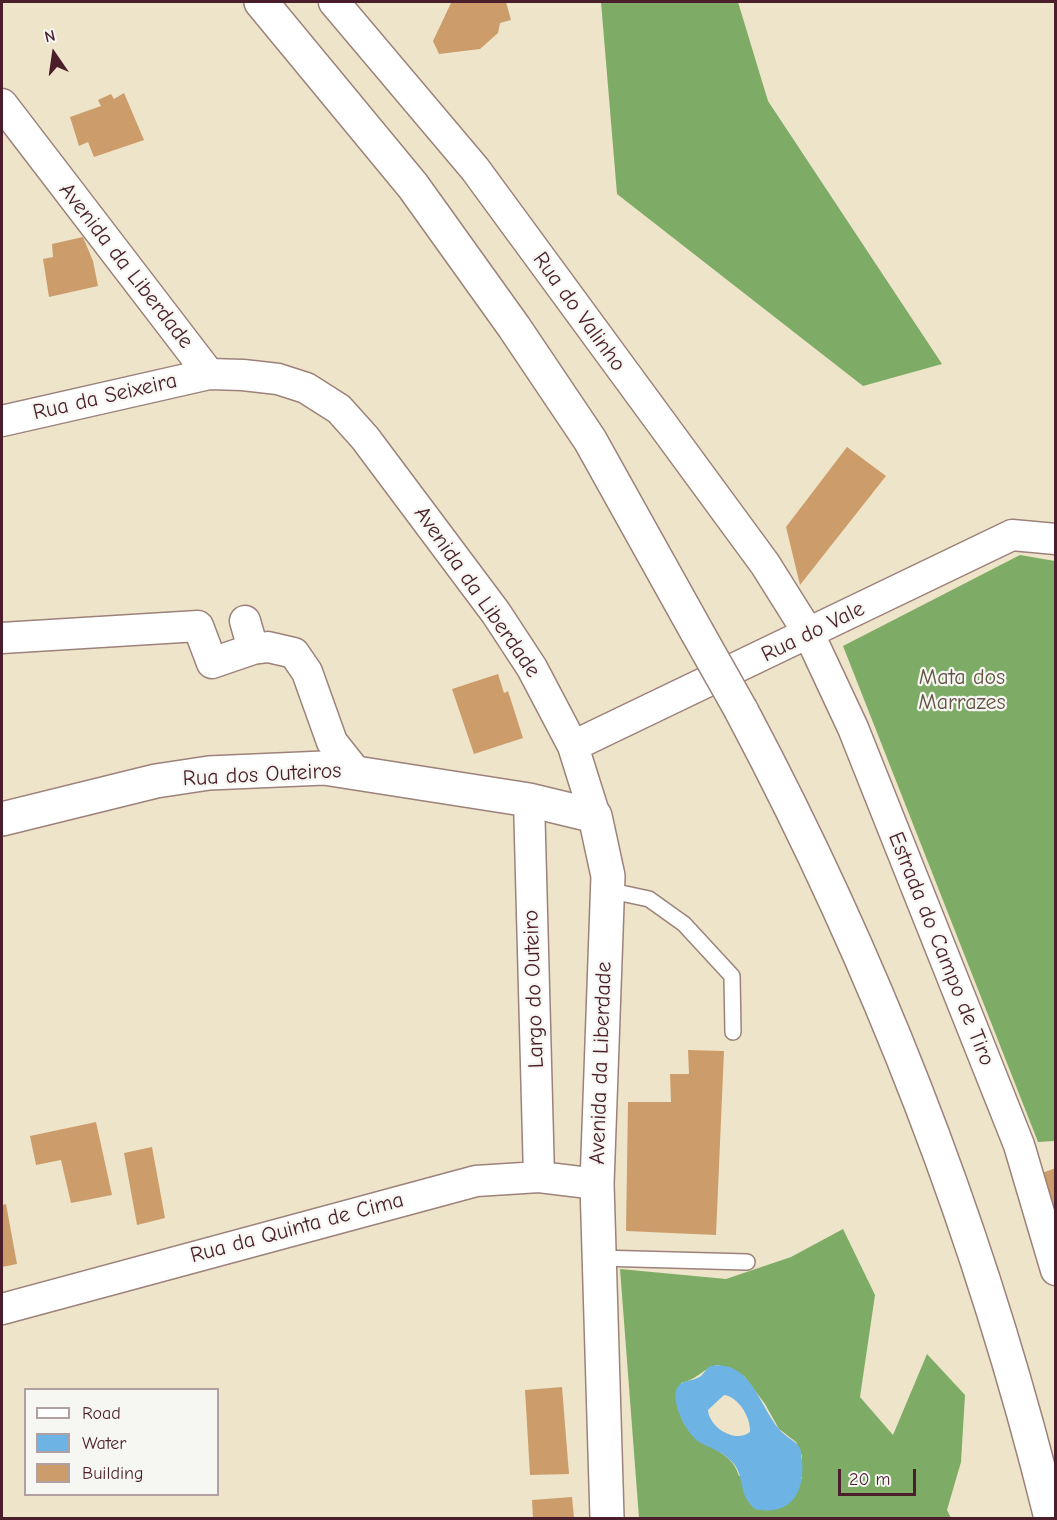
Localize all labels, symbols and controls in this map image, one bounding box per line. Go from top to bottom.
north arrow [24,24,84,84]
text: N [43,27,57,46]
street label: Avenida da Liberdade [53,178,199,354]
street label: Rua do Valinho [527,247,631,377]
street label: Rua da Seixeira [30,368,180,426]
street label: Avenida da Liberdade [408,501,546,683]
street label: Rua do Vale [757,596,869,668]
park label: Mata dos Marrazes [918,665,1006,716]
street label: Rua dos Outeiros [182,758,342,792]
street label: Estrada do Campo de Tiro [882,828,1000,1070]
street label: Largo do Outeiro [518,909,550,1069]
street label: Avenida da Liberdade [584,961,618,1165]
street label: Rua da Quinta de Cima [187,1187,407,1269]
legend [24,1388,219,1496]
text: Road [82,1403,121,1424]
text: Water [82,1433,126,1454]
scale bar [841,1457,919,1495]
text: Building [82,1463,144,1484]
text: 20 m [849,1469,890,1490]

